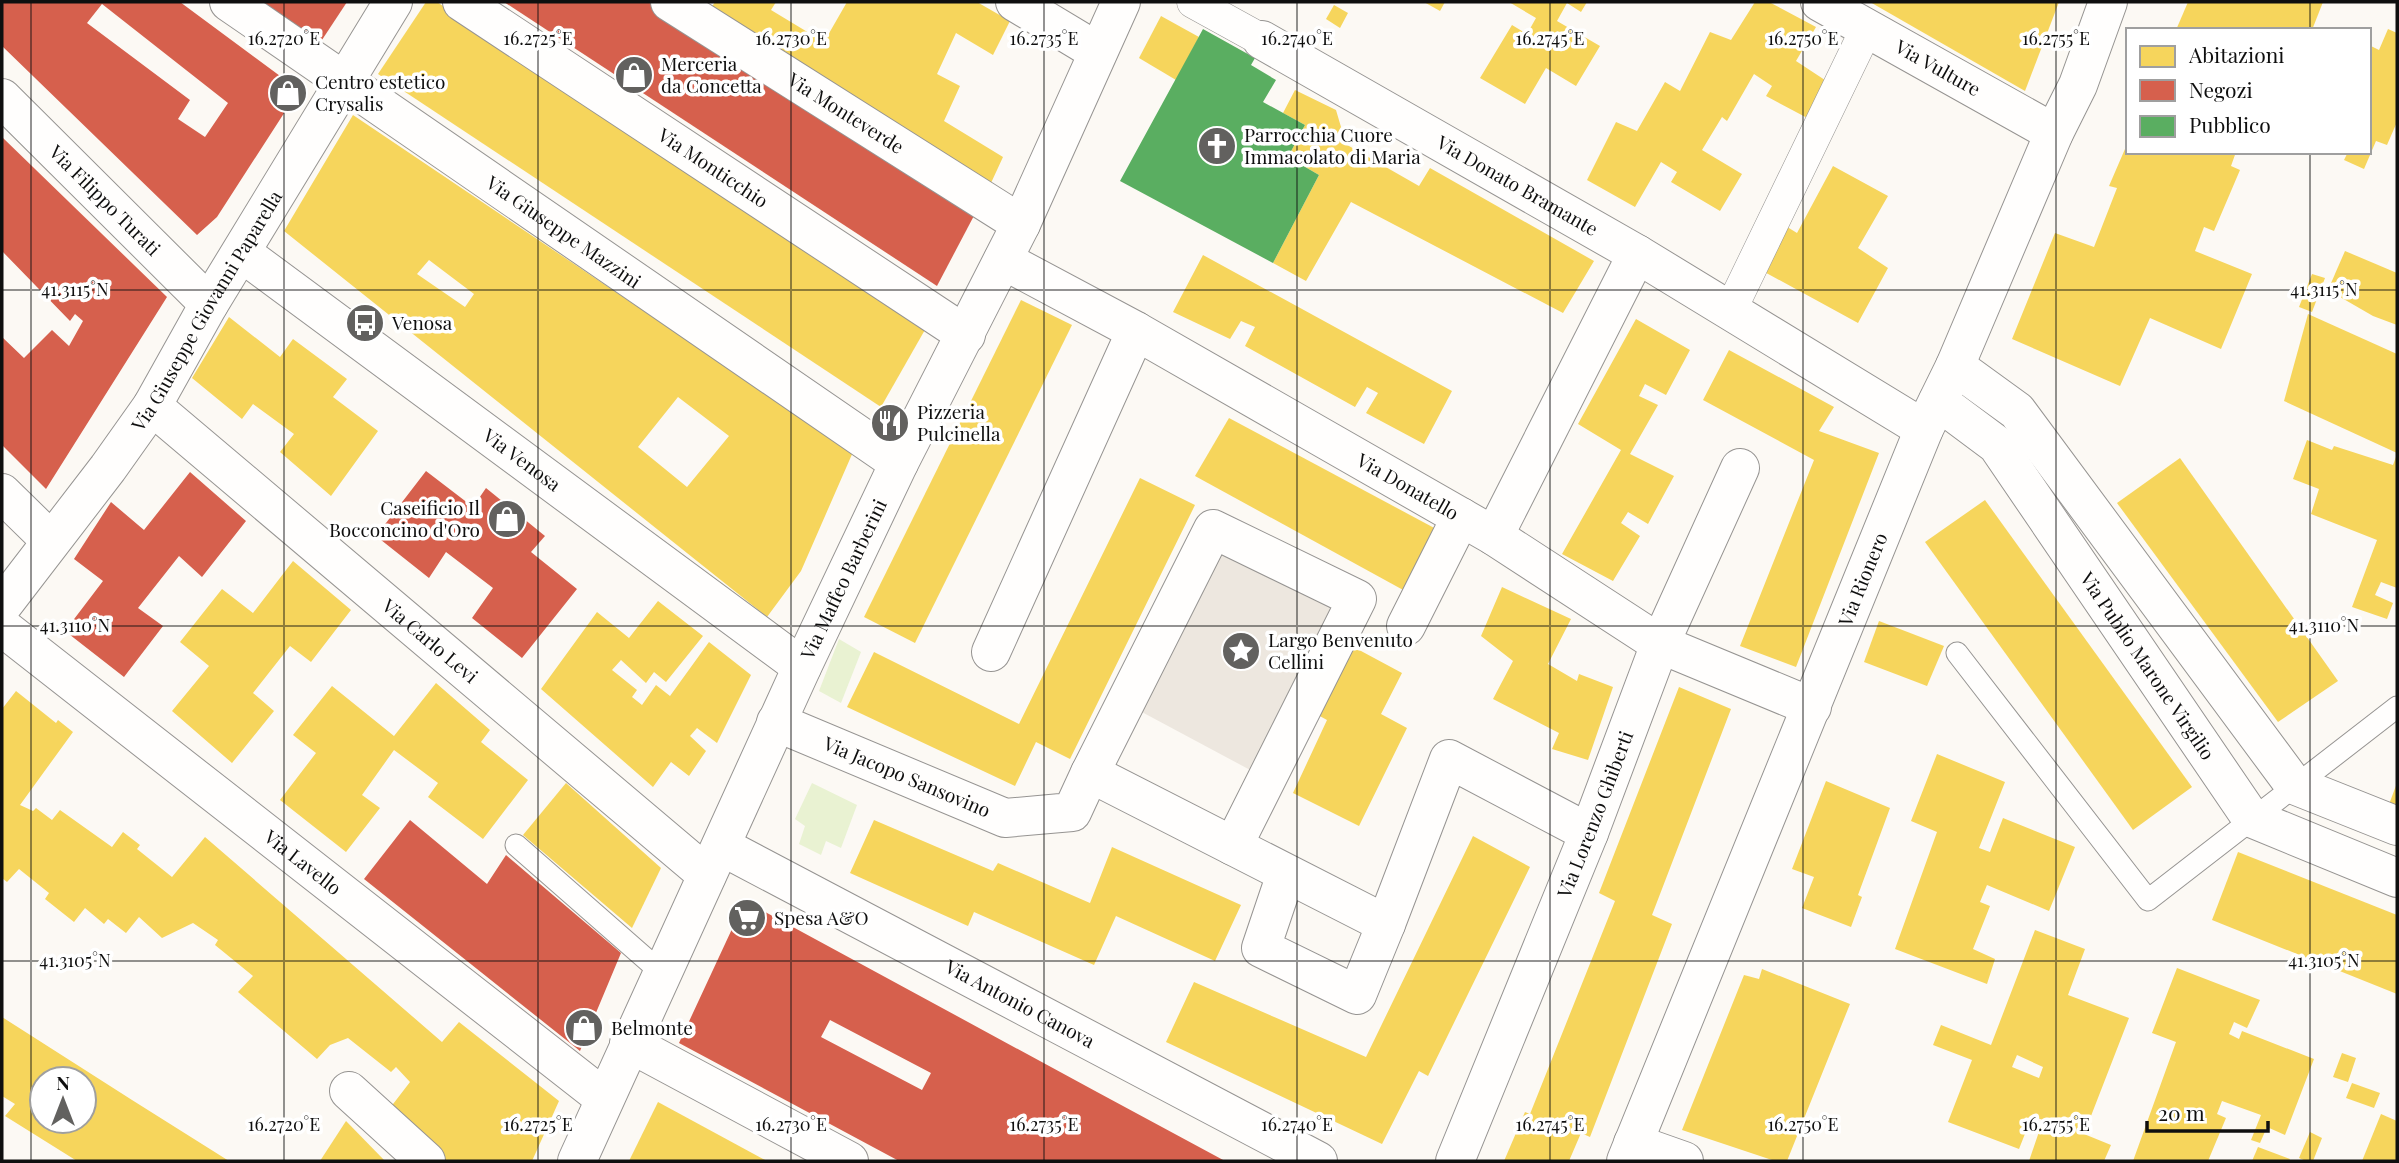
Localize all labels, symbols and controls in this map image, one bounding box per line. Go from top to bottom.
text: 16.2720°E [248,26,320,50]
text: 16.2725°E [503,26,573,50]
text: 16.2730°E [755,26,827,50]
text: 16.2735°E [1010,26,1078,50]
text: 16.2740°E [1261,26,1333,50]
text: 16.2745°E [1516,26,1585,50]
text: 16.2750°E [1767,26,1839,50]
text: 16.2755°E [2022,26,2090,50]
legend [2126,28,2371,154]
street label: Via Vulture [1890,32,1986,101]
text: Abitazioni [2188,40,2284,68]
place label: Merceria da Concetta [661,50,762,98]
shop icon: Merceria da Concetta [613,54,655,96]
street label: Via Monteverde [782,65,909,159]
place label: Centro estetico Crysalis [315,68,445,116]
shop icon: Centro estetico Crysalis [267,72,309,114]
text: Negozi [2189,75,2253,103]
text: Pubblico [2189,110,2271,138]
street label: Via Monticchio [653,121,774,213]
place label: Parrocchia Cuore Immacolato di Maria [1244,121,1421,169]
church icon: Parrocchia Cuore Immacolato di Maria [1196,125,1238,167]
street label: Via Donato Bramante [1432,128,1603,241]
street label: Via Filippo Turati [44,138,167,261]
street label: Via Giuseppe Mazzini [481,168,647,294]
street label: Via Giuseppe Giovanni Paparella [124,185,288,436]
text: 41.3115°N [41,277,109,301]
text: 41.3115°N [2290,277,2358,301]
bus stop icon: Venosa [344,302,386,344]
place label: Venosa [391,309,453,335]
place label: Pizzeria Pulcinella [917,398,1001,446]
restaurant icon: Pizzeria Pulcinella [869,402,911,444]
street label: Via Venosa [477,421,567,497]
street label: Via Donatello [1352,446,1464,525]
place label: Caseificio Il Bocconcino d'Oro [329,494,481,542]
street label: Via Maffeo Barberini [793,494,892,664]
shop icon: Caseificio Il Bocconcino d'Oro [486,498,528,540]
street label: Via Rionero [1831,528,1893,631]
street label: Via Publio Marone Virgilio [2075,566,2222,764]
street label: Via Carlo Levi [377,592,484,688]
text: 41.3110°N [40,613,111,637]
text: 41.3110°N [2289,613,2360,637]
place label: Largo Benvenuto Cellini [1268,626,1413,674]
place icon: Largo Benvenuto Cellini [1220,630,1262,672]
street label: Via Lorenzo Ghiberti [1550,726,1638,902]
street label: Via Jacopo Sansovino [819,729,995,822]
street label: Via Lavello [259,823,347,900]
supermarket icon: Spesa A&O [726,897,768,939]
place label: Spesa A&O [774,904,869,930]
text: 41.3105°N [39,948,111,972]
text: 41.3105°N [2288,948,2360,972]
street label: Via Antonio Canova [940,952,1100,1053]
shop icon: Belmonte [563,1007,605,1049]
place label: Belmonte [611,1014,693,1040]
north arrow [28,1065,98,1135]
text: N [56,1069,70,1095]
scale bar [2147,1090,2268,1134]
text: 20 m [2158,1098,2205,1126]
text: 16.2720°E [248,1112,320,1136]
text: 16.2725°E [503,1112,573,1136]
text: 16.2730°E [755,1112,827,1136]
text: 16.2735°E [1010,1112,1078,1136]
text: 16.2740°E [1261,1112,1333,1136]
text: 16.2745°E [1516,1112,1585,1136]
text: 16.2750°E [1767,1112,1839,1136]
text: 16.2755°E [2022,1112,2090,1136]

